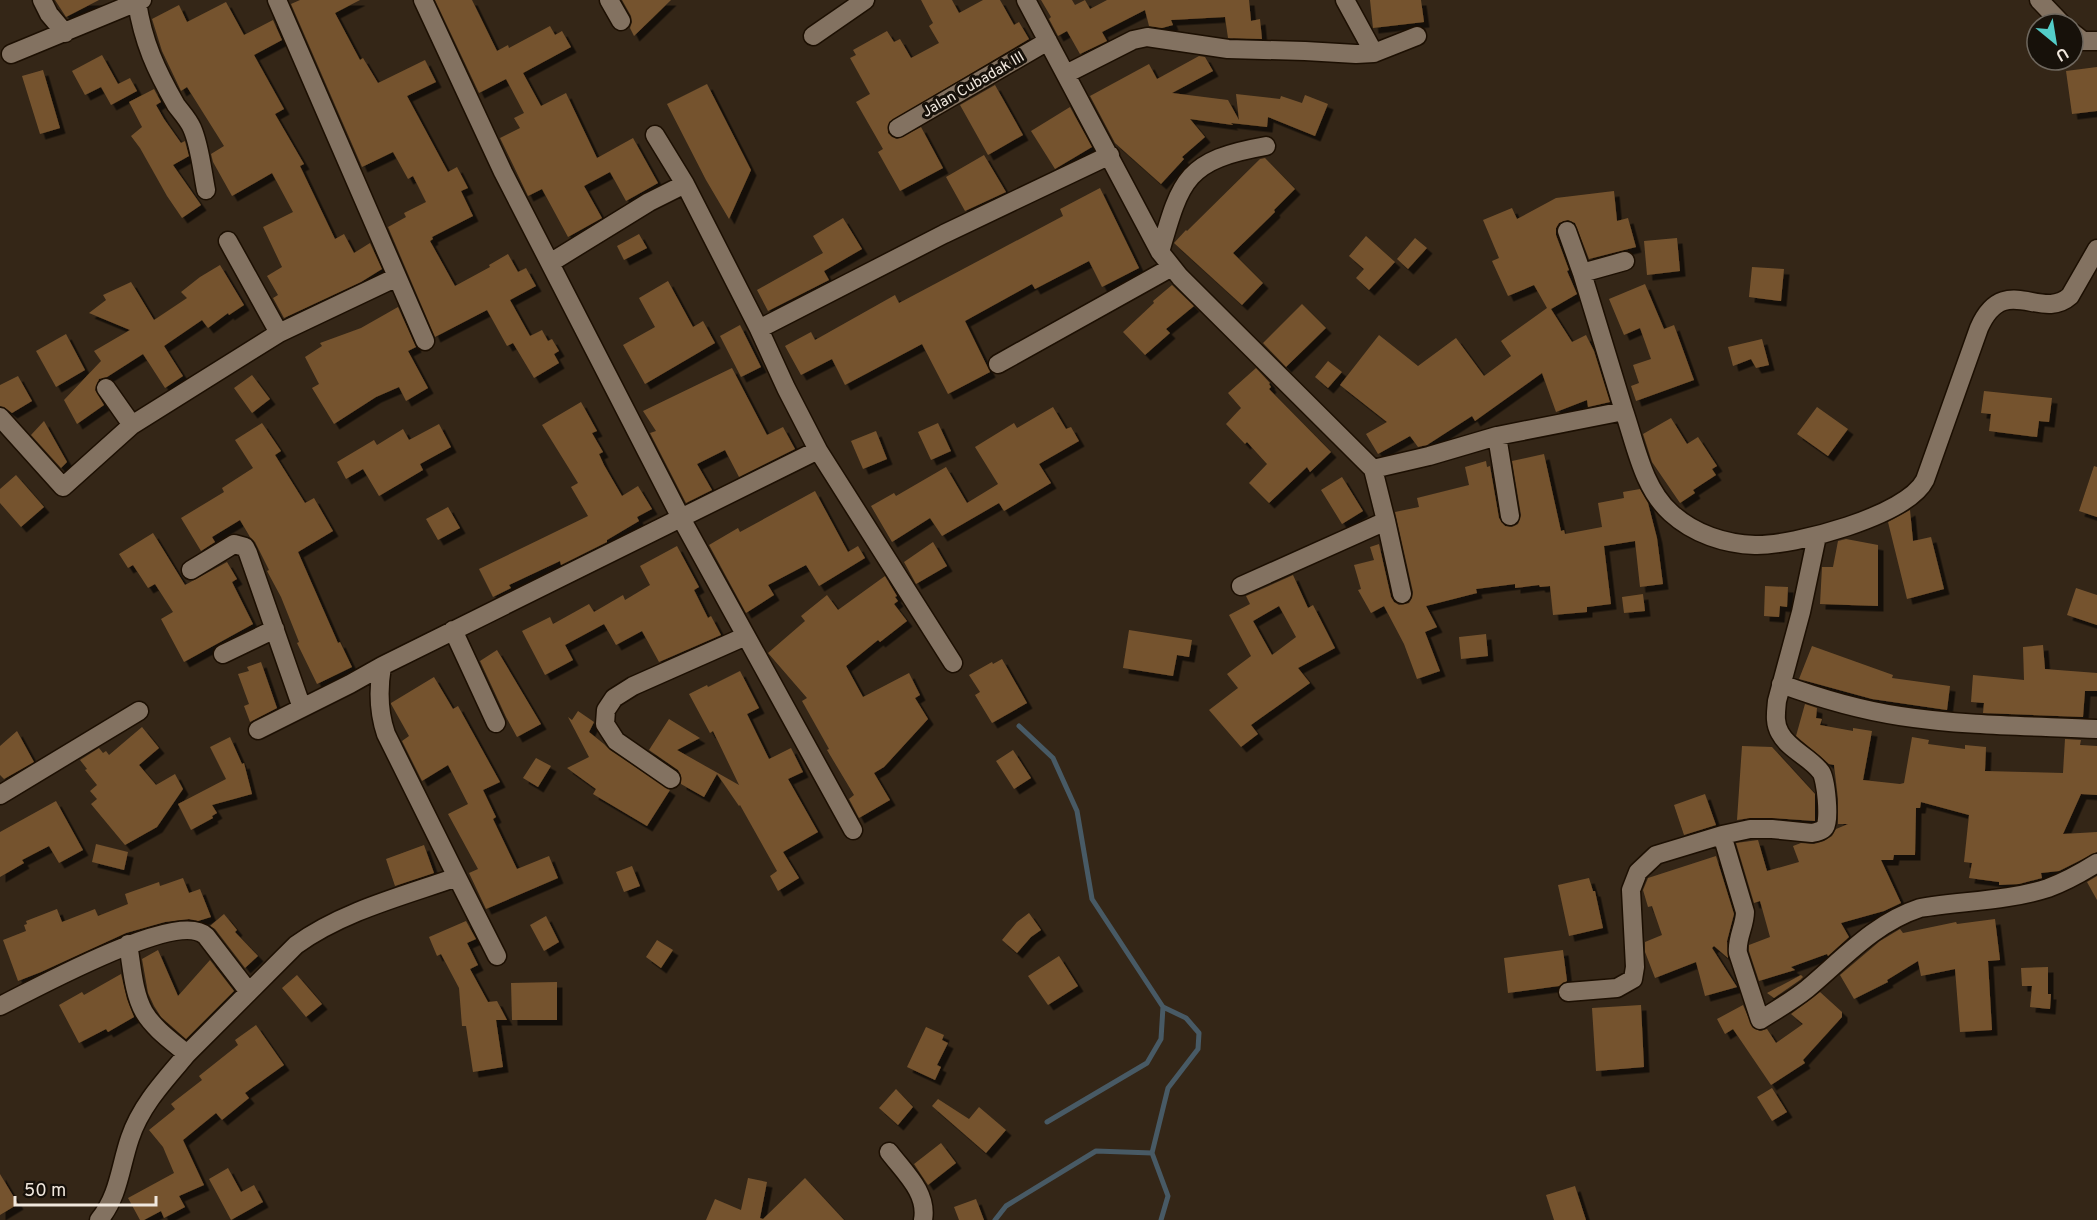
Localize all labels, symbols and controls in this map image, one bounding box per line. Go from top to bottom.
north arrow [2025,12,2085,72]
text: U [2052,42,2071,65]
street label: Jalan Cubadak III [919,48,1028,122]
scale bar [15,1169,156,1207]
text: 50 m [24,1180,66,1203]

